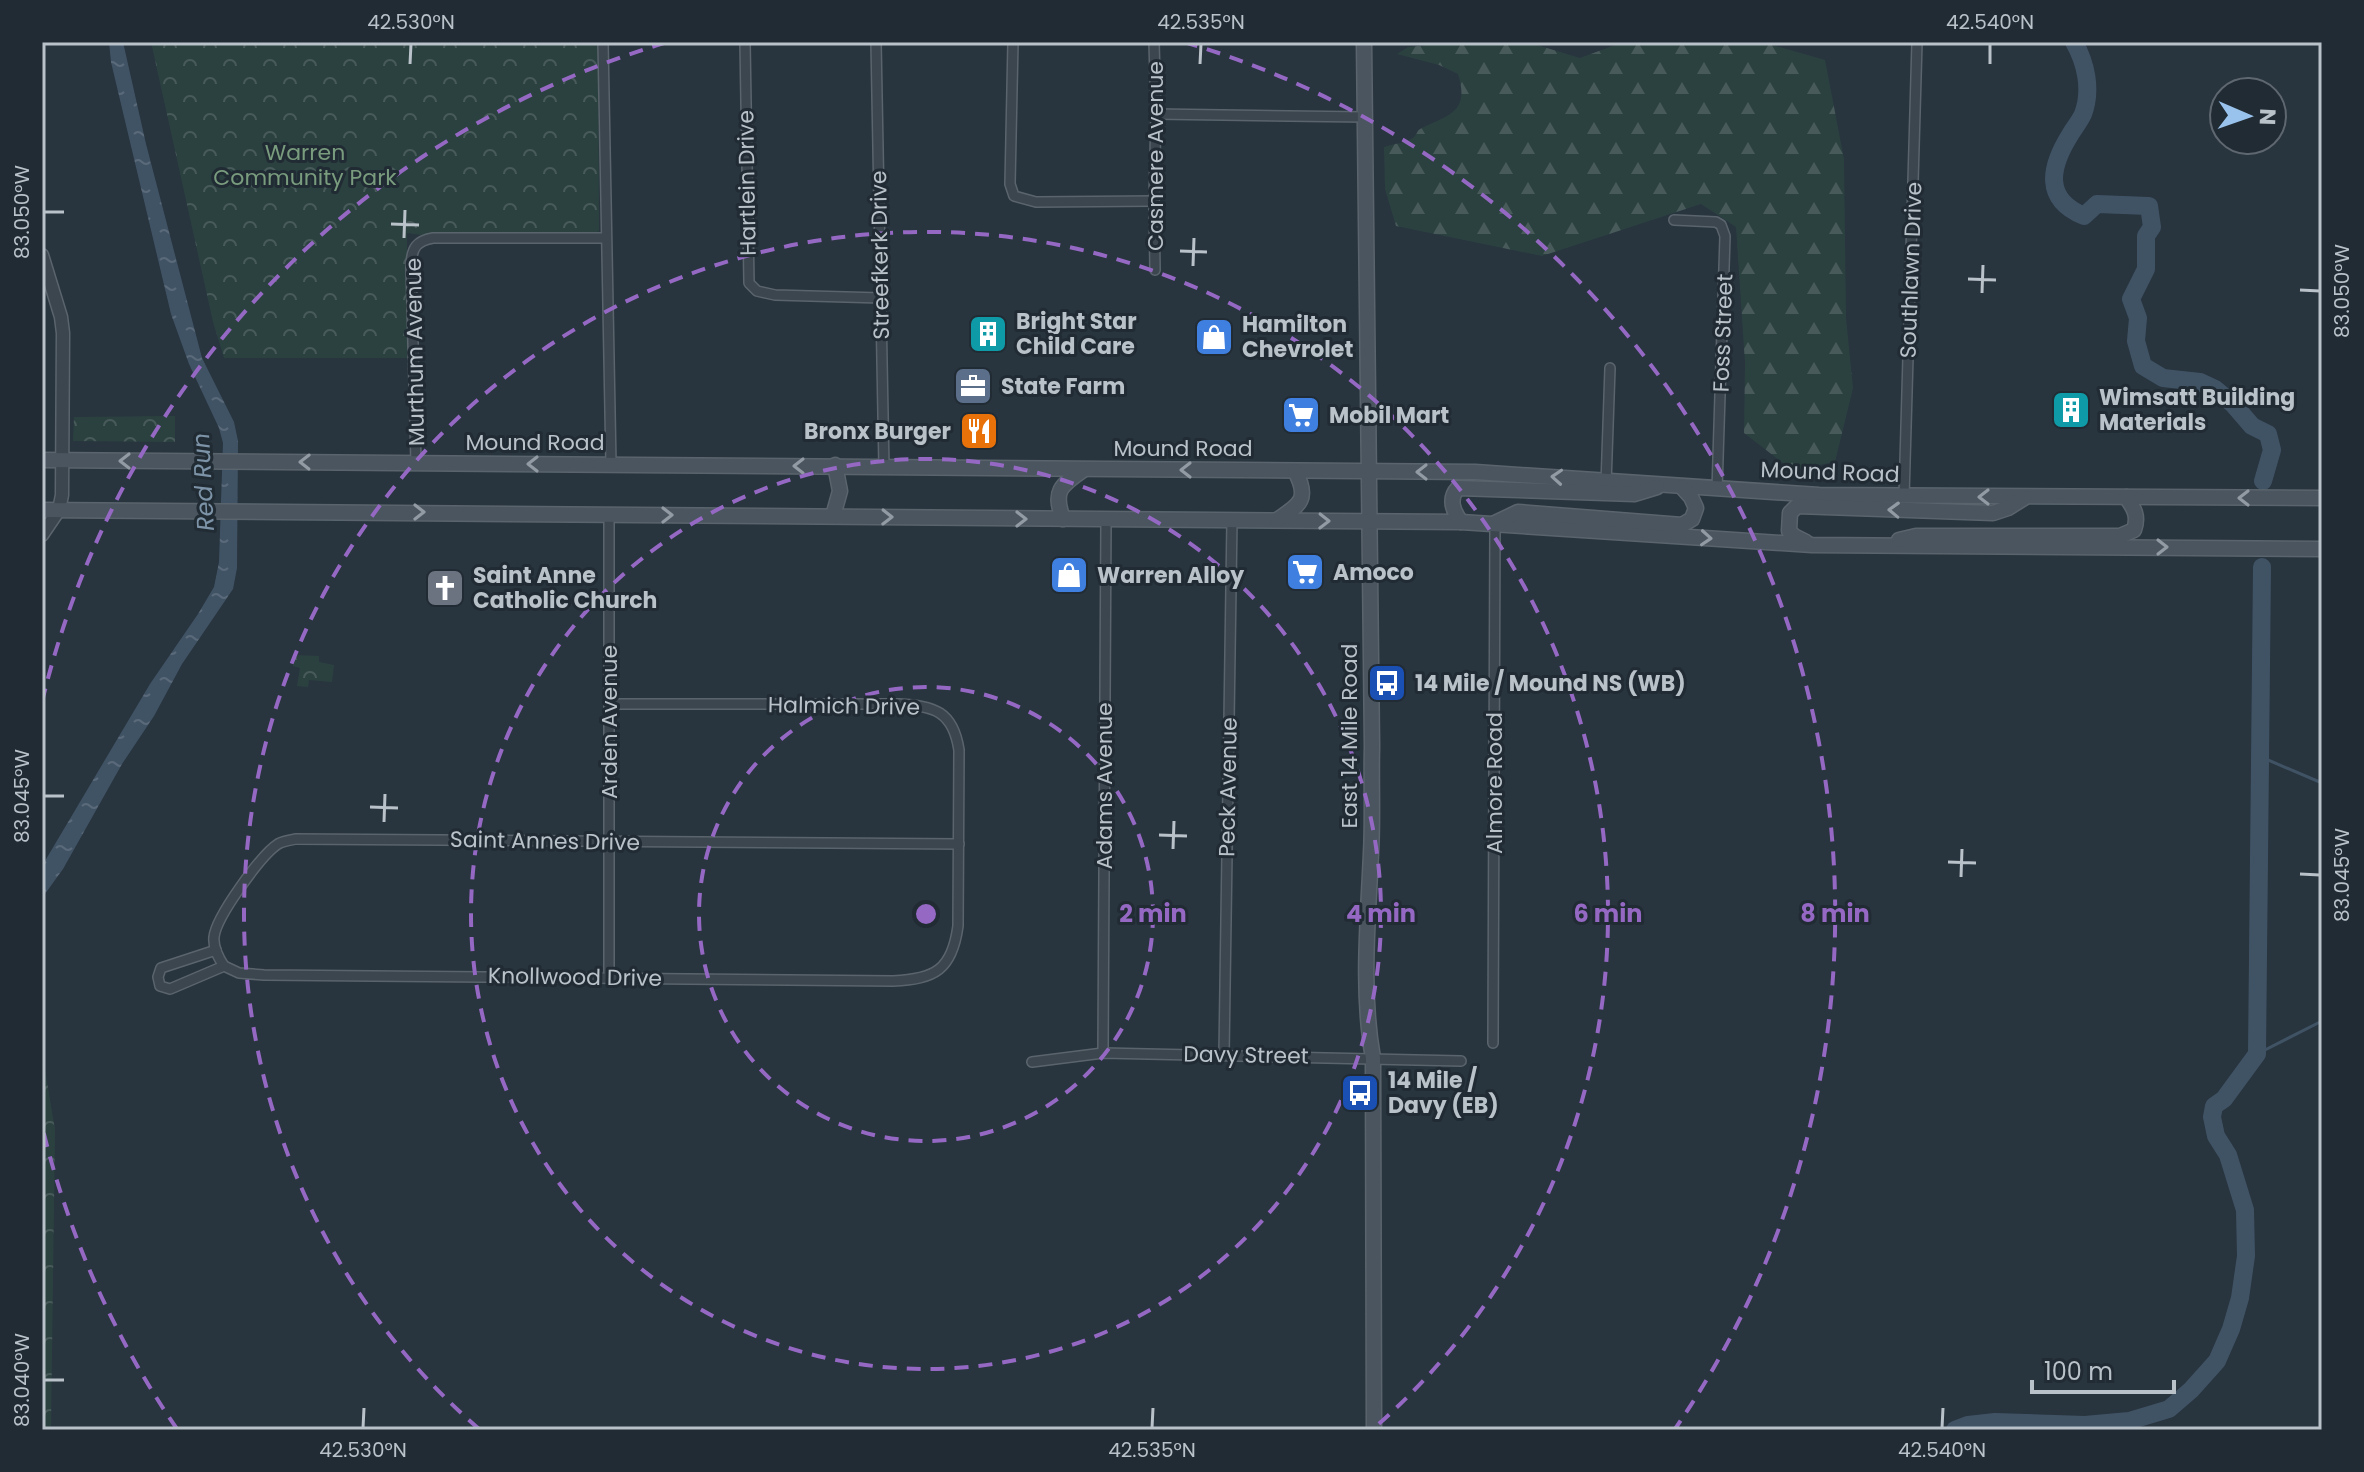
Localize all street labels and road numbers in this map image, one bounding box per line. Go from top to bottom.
street label: Casmere Avenue [1140,61,1171,251]
street label: Hartlein Drive [730,110,764,256]
street label: Streefkerk Drive [863,170,897,340]
street label: Southlawn Drive [1892,181,1930,359]
street label: Murthum Avenue [398,257,432,447]
street label: Foss Street [1705,273,1741,393]
street label: Mound Road [465,427,605,458]
street label: Mound Road [1113,433,1253,464]
street label: Mound Road [1760,454,1900,490]
street label: East 14 Mile Road [1334,644,1365,828]
street label: Arden Avenue [594,645,625,799]
street label: Halmich Drive [768,689,920,723]
street label: Adams Avenue [1089,702,1120,870]
street label: Almore Road [1479,712,1510,854]
street label: Peck Avenue [1211,717,1245,857]
street label: Saint Annes Drive [450,824,640,858]
street label: Knollwood Drive [488,960,662,994]
street label: Davy Street [1183,1038,1309,1072]

